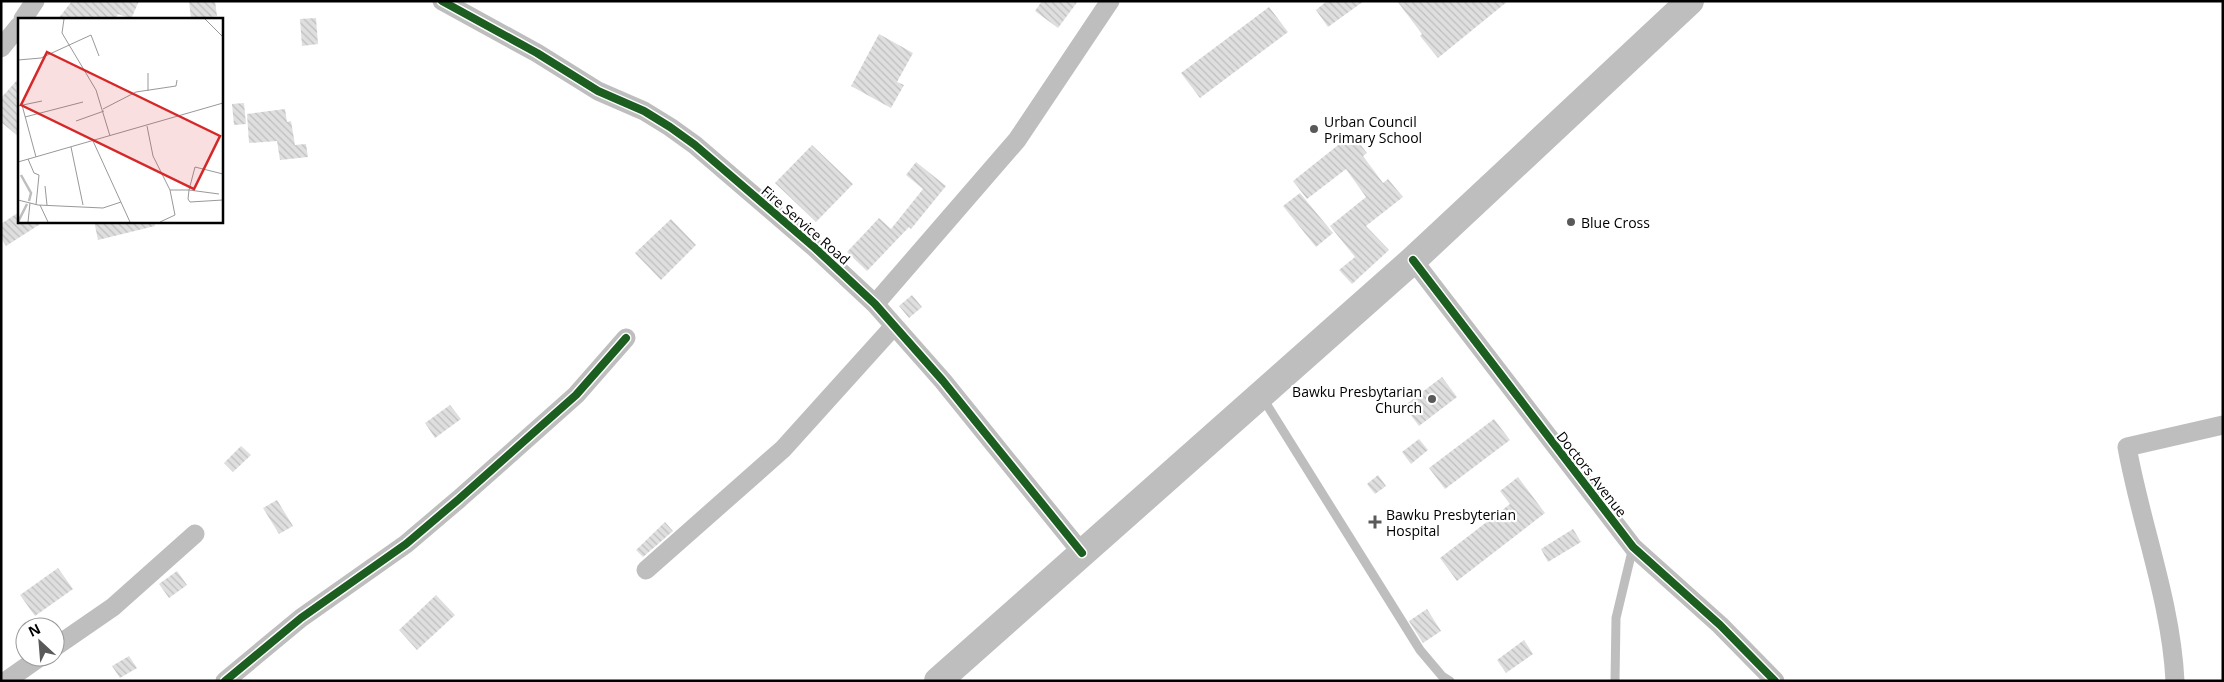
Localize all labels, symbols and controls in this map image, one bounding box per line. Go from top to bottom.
inset map [18,18,222,222]
place label: Urban Council Primary School [1324,112,1422,147]
marker: Urban Council Primary School [1308,123,1320,135]
street label: Fire Service Road [758,181,854,269]
place label: Blue Cross [1581,213,1650,232]
marker: Blue Cross [1565,216,1577,228]
place label: Bawku Presbytarian Church [1292,382,1422,417]
marker: Bawku Presbytarian Church [1426,393,1438,405]
street label: Doctors Avenue [1553,427,1631,521]
place label: Bawku Presbyterian Hospital [1386,505,1516,540]
marker: Bawku Presbyterian Hospital [1368,515,1382,529]
north arrow [15,617,65,667]
text: N [25,619,43,641]

